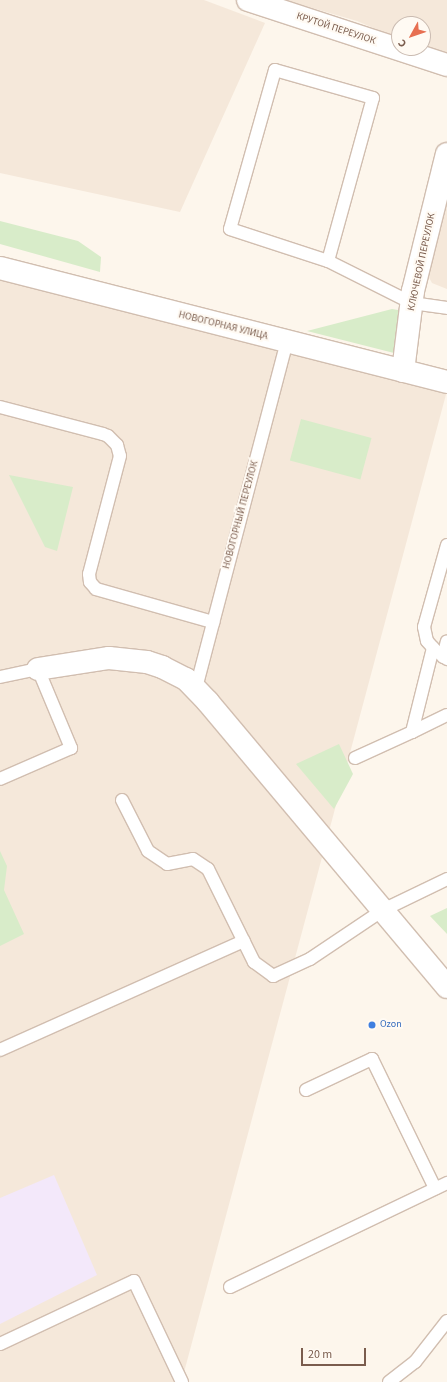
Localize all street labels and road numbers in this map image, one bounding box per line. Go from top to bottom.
street label: КРУТОЙ ПЕРЕУЛОК [295,11,377,47]
street label: КЛЮЧЕВОЙ ПЕРЕУЛОК [406,212,438,312]
street label: НОВОГОРНАЯ УЛИЦА [177,309,269,343]
street label: НОВОГОРНЫЙ ПЕРЕУЛОК [221,460,261,570]

